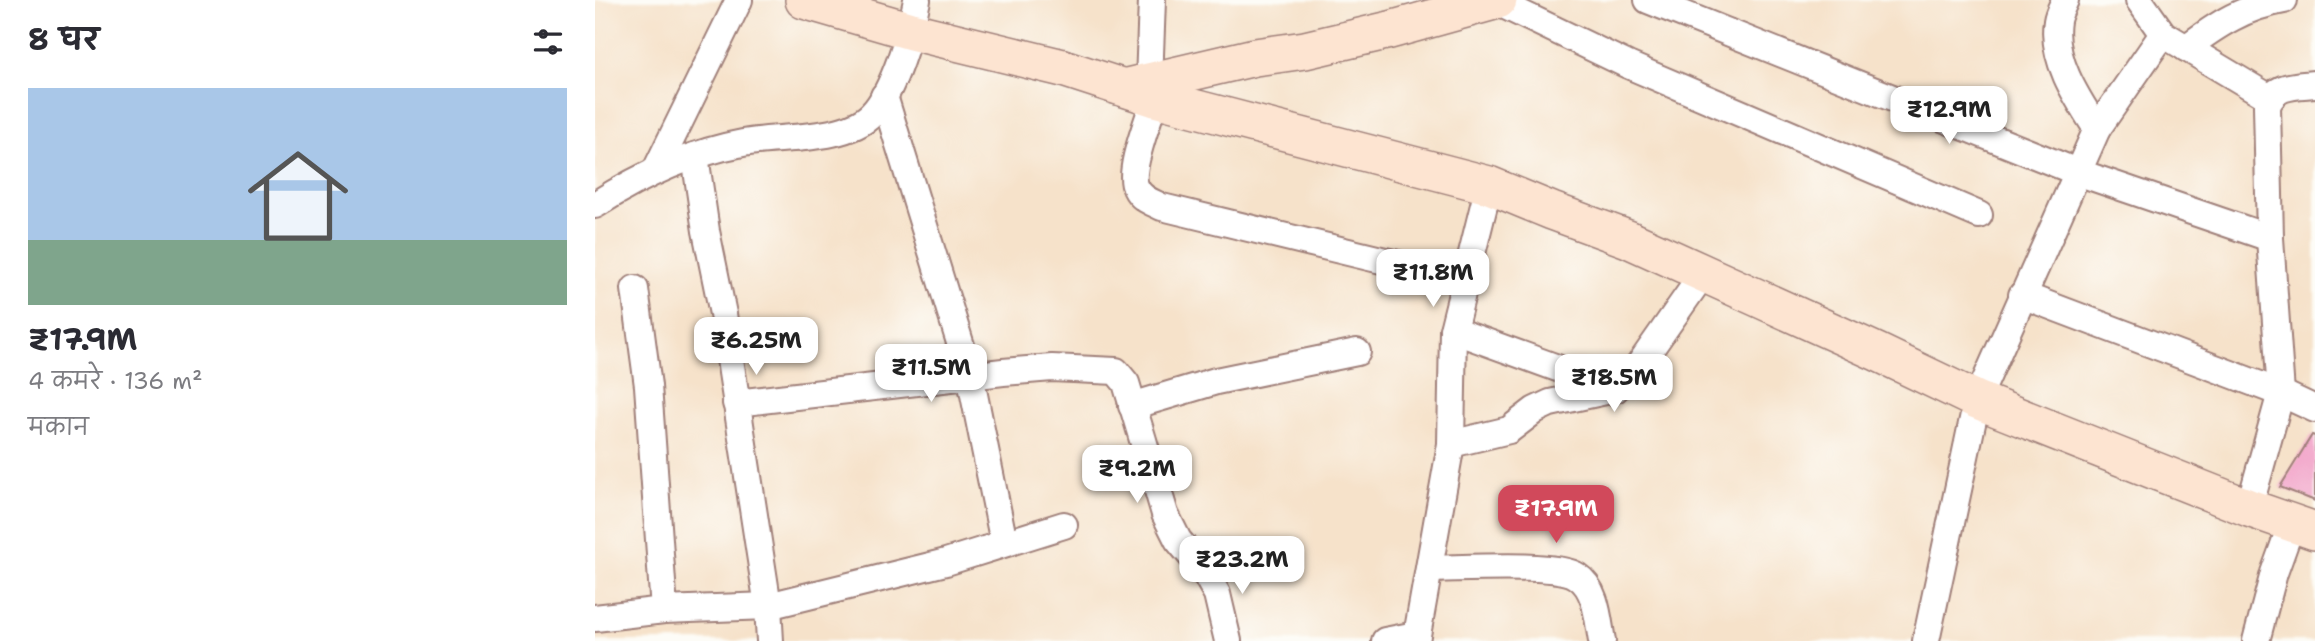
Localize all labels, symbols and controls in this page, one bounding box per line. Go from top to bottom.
text: 8 घर [28,19,99,60]
icon: filters [529,23,567,61]
pin: ₹12.9M [1892,86,2006,146]
text: ₹12.9M [1906,94,1992,124]
icon: home [235,133,361,259]
pin: ₹11.8M [1376,250,1490,309]
text: ₹11.8M [1392,257,1474,287]
pin: ₹6.25M [699,318,813,377]
text: ₹17.9M [28,319,137,360]
text: ₹6.25M [710,325,802,355]
pin: ₹11.5M [874,344,988,404]
text: ₹11.5M [891,352,971,382]
pin: ₹18.5M [1557,354,1671,414]
text: ₹18.5M [1571,362,1657,392]
text: 4 कमरे · 136 m² [28,366,203,396]
text: मकान [28,412,89,442]
pin: ₹9.2M [1088,446,1186,505]
text: ₹9.2M [1098,453,1176,483]
pin: ₹17.9M [1499,486,1613,545]
text: ₹17.9M [1514,493,1598,523]
pin: ₹23.2M [1185,536,1299,596]
text: ₹23.2M [1195,544,1289,574]

